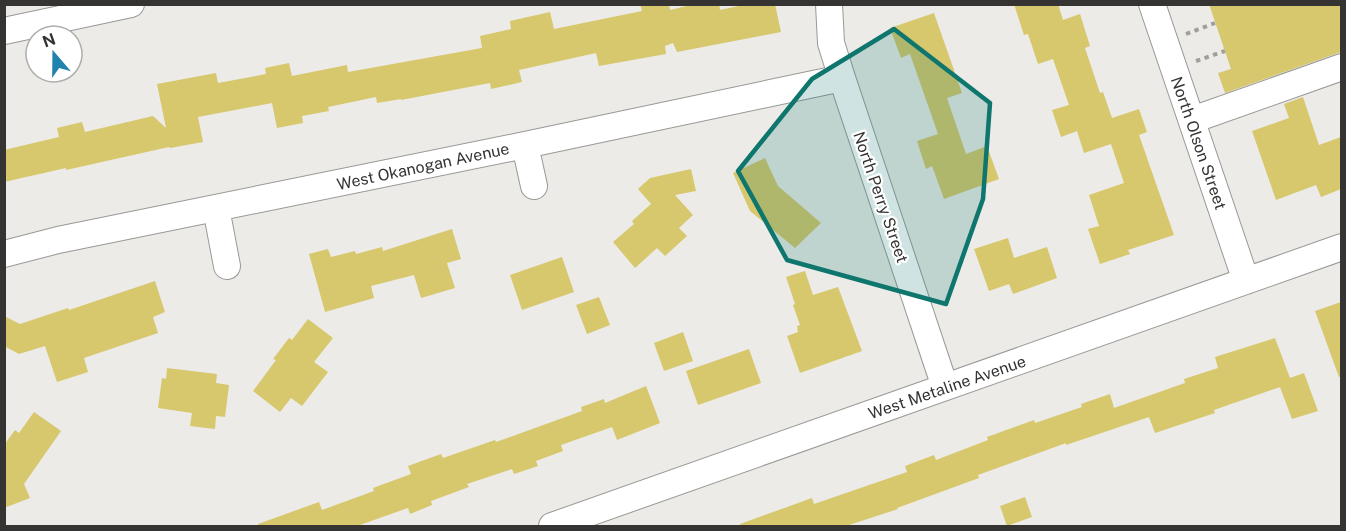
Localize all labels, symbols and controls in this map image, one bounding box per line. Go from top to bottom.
north arrow [24,24,84,84]
text: N [40,29,58,51]
street label: North Olson Street [1167,74,1230,212]
street label: North Perry Street [849,129,912,265]
street label: West Okanogan Avenue [335,139,511,194]
street label: West Metaline Avenue [866,352,1028,423]

